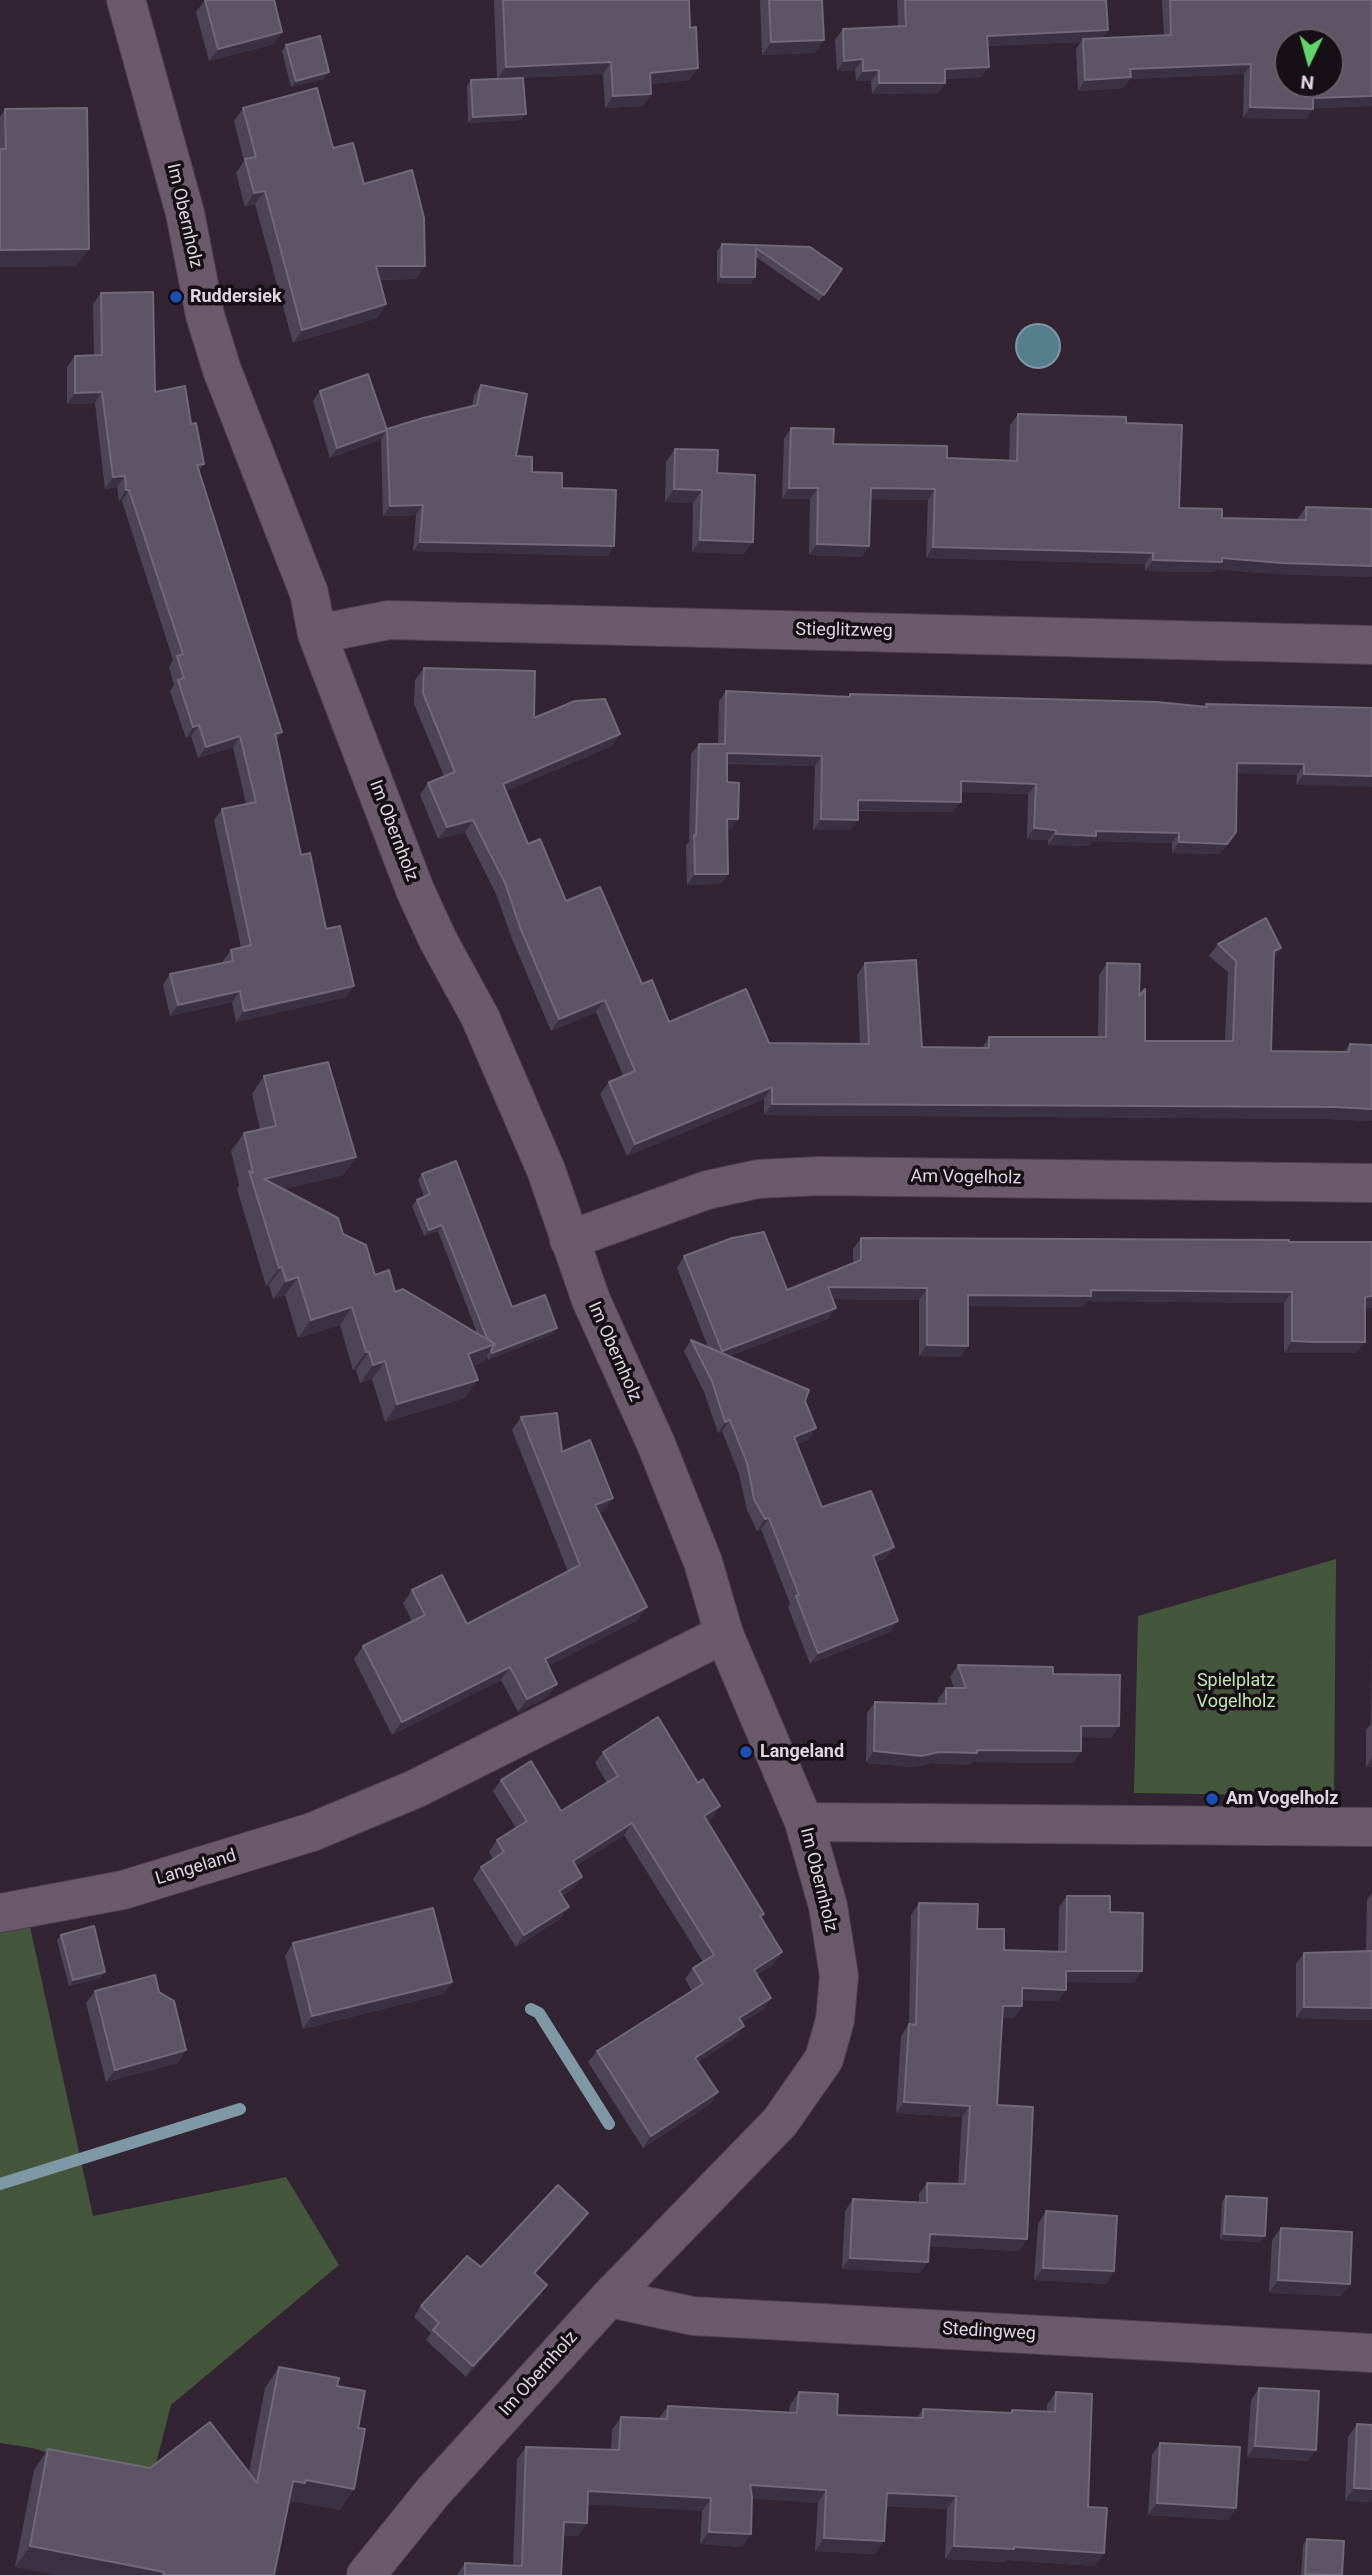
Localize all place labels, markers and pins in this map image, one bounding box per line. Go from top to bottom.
place label: Ruddersiek [190,286,282,308]
marker: Ruddersiek [168,289,184,305]
place label: Langeland [760,1741,844,1763]
marker: Langeland [738,1744,754,1760]
place label: Am Vogelholz [1226,1788,1338,1810]
marker: Am Vogelholz [1204,1791,1220,1807]

